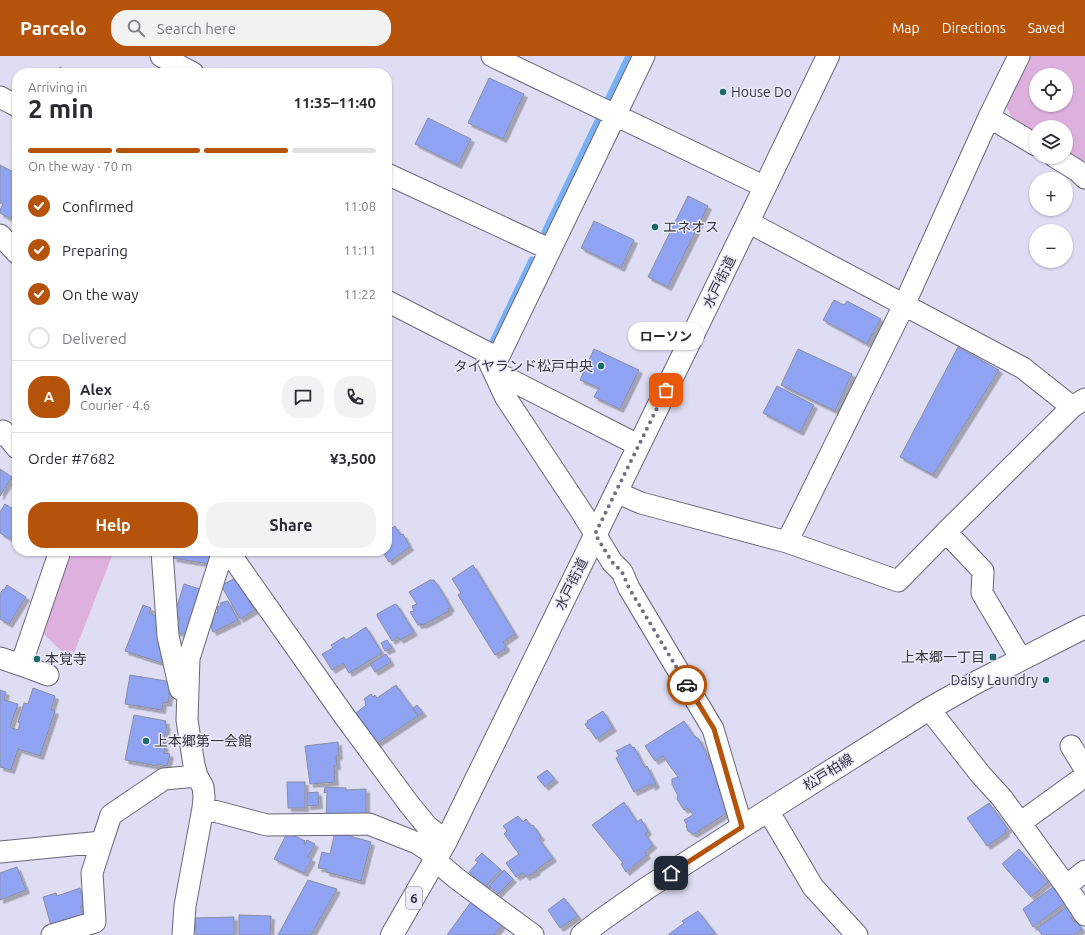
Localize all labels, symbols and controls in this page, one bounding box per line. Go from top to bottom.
search box [111,10,391,46]
text: Parcelo [20,17,87,39]
icon: search [125,17,147,39]
text: Search here [157,20,236,37]
text: Map [892,20,920,36]
text: Directions [942,20,1006,36]
text: Saved [1028,20,1065,36]
map controls [1029,68,1073,268]
button: locate [1029,68,1073,112]
text: Arriving in [28,80,87,94]
place label: House Do [731,84,792,100]
marker: House Do [718,87,728,97]
text: 2 min [28,94,94,123]
text: 11:35–11:40 [293,94,376,111]
button: layers [1029,120,1073,164]
text: On the way · 70 m [28,159,132,173]
button: + [1029,172,1073,216]
icon: check [28,195,50,217]
text: Confirmed [62,198,134,215]
text: 11:08 [343,199,376,213]
place label: エネオス [663,219,719,235]
marker: エネオス [650,222,660,232]
button: − [1029,224,1073,268]
icon: check [28,239,50,261]
text: Preparing [62,242,128,259]
text: 11:11 [343,243,376,257]
street label: 水戸街道 [700,253,738,311]
icon: check [28,283,50,305]
text: On the way [62,286,138,303]
text: 11:22 [343,287,376,301]
callout: ローソン [628,322,704,350]
text: ローソン [640,329,692,343]
text: Delivered [62,330,127,347]
place label: タイヤランド松戸中央 [453,358,593,374]
marker: タイヤランド松戸中央 [596,361,606,371]
pin [649,373,683,407]
button: chat [282,376,324,418]
button: phone [334,376,376,418]
icon: bag [655,379,677,401]
text: Alex [80,381,112,398]
text: A [44,388,54,405]
text: Courier · 4.6 [80,398,150,412]
text: Order #7682 [28,450,115,467]
text: ¥3,500 [330,450,376,467]
button: Help [28,502,198,548]
button: Share [206,502,376,548]
street label: 水戸街道 [552,555,590,613]
place label: 上本郷一丁目 [901,649,985,665]
place label: 本覚寺 [45,651,87,667]
marker: 上本郷一丁目 [988,652,998,662]
marker: 本覚寺 [32,654,42,664]
courier [667,665,707,705]
place label: Daisy Laundry [951,672,1038,688]
icon: car [676,674,698,696]
marker: Daisy Laundry [1041,675,1051,685]
place label: 上本郷第一会館 [154,733,252,749]
marker: 上本郷第一会館 [141,736,151,746]
street label: 松戸柏線 [800,750,856,794]
pin [654,856,688,890]
icon: home [660,862,682,884]
road number: 6 [406,887,422,909]

